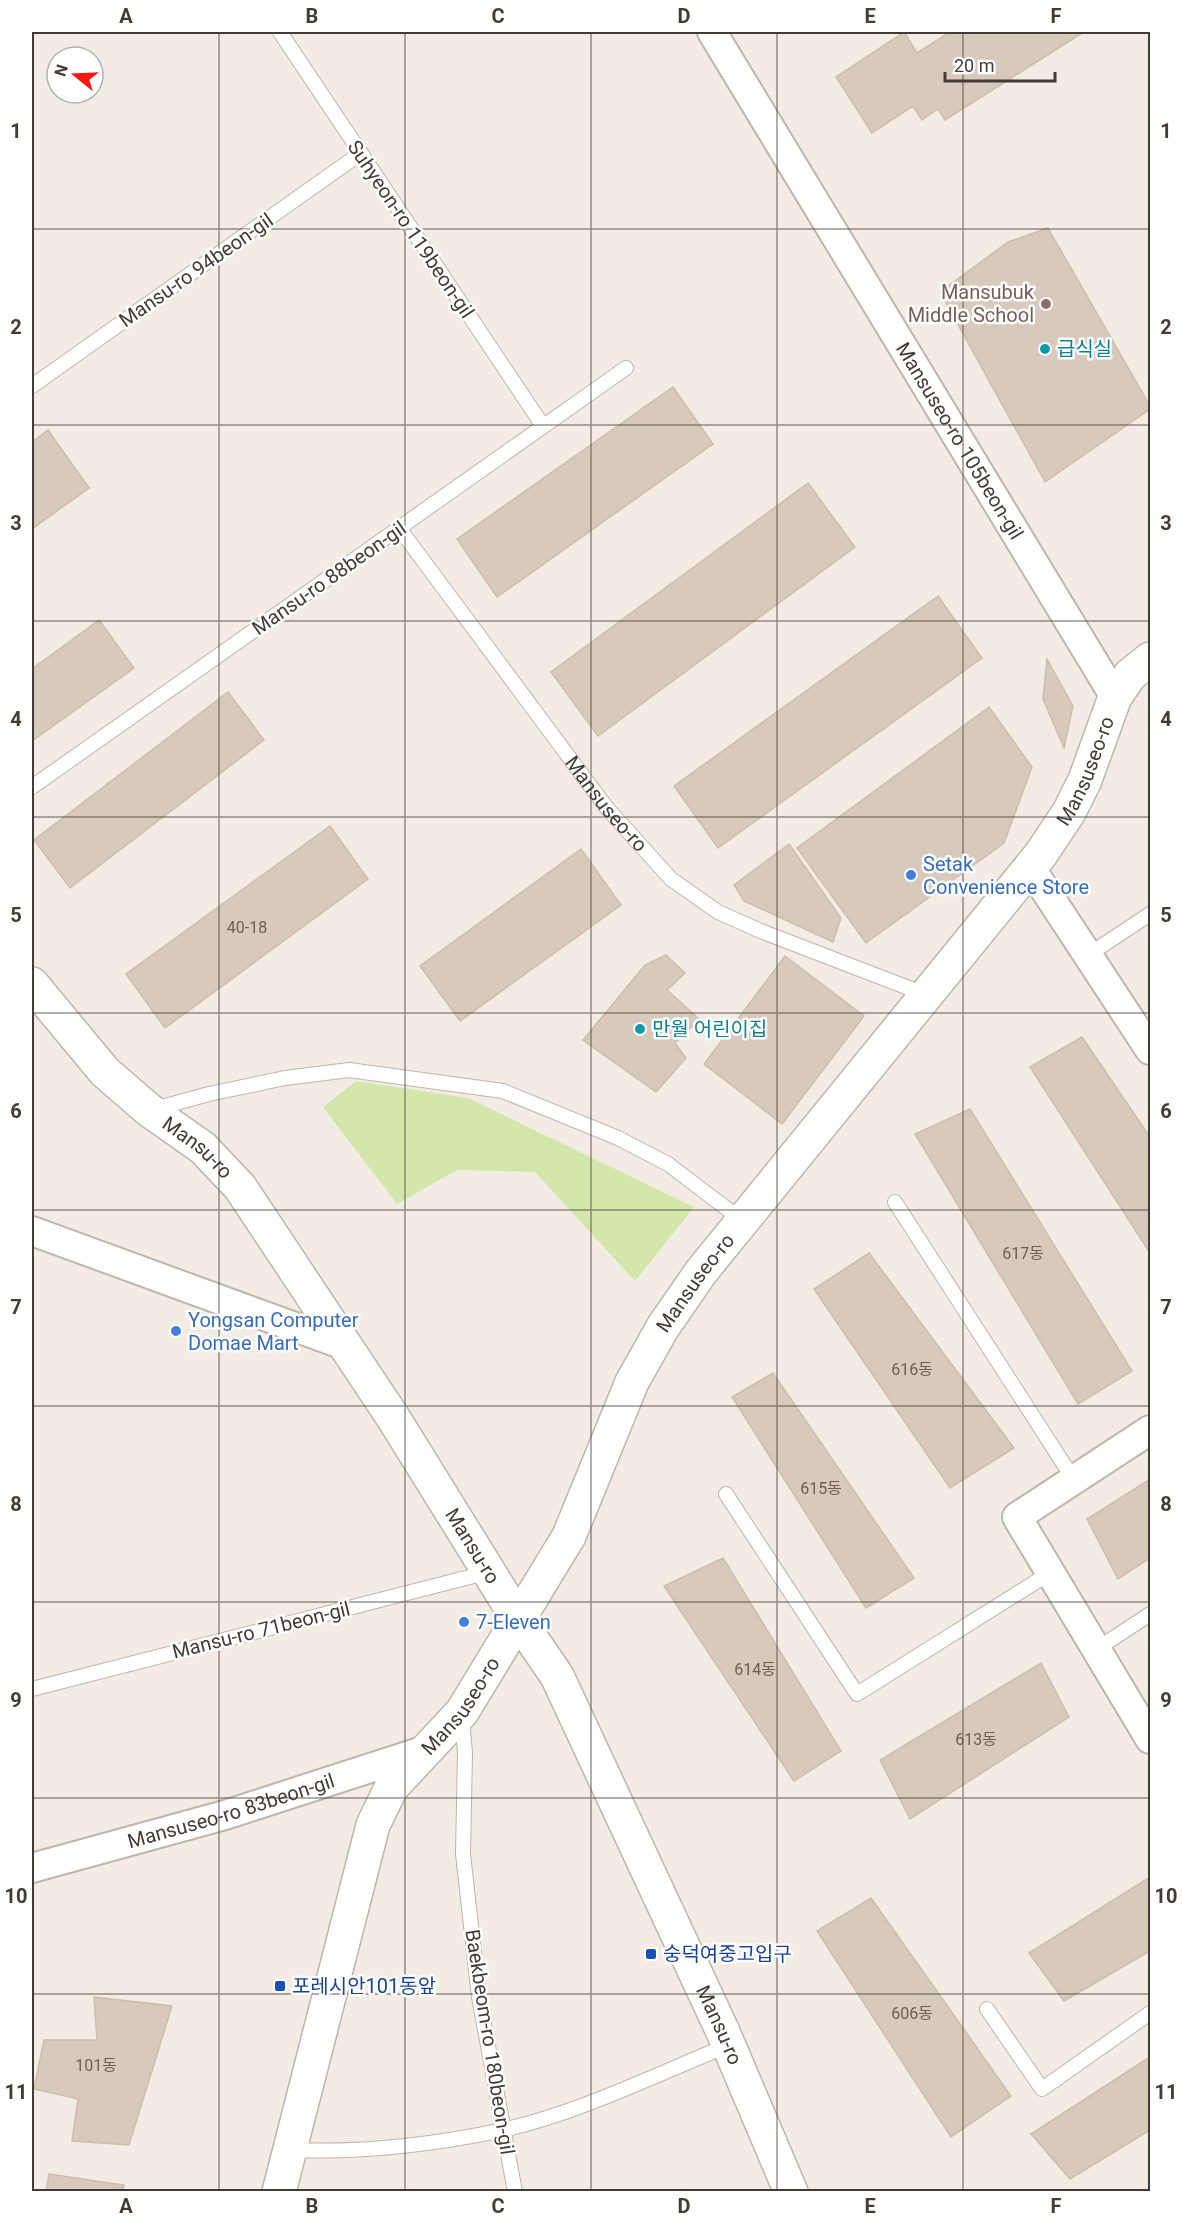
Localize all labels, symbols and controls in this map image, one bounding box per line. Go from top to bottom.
text: A [119,4,133,28]
text: B [306,4,318,28]
text: C [491,4,505,28]
text: D [678,4,691,28]
text: E [864,4,876,28]
text: F [1051,4,1062,28]
north arrow [45,45,105,105]
scale bar [945,45,1054,83]
text: 20 m [954,55,994,76]
text: N [50,62,72,79]
text: 1 [10,119,22,143]
text: 1 [1160,119,1172,143]
street label: Suhyeon-ro 119beon-gil [343,136,479,322]
street label: Mansu-ro 94beon-gil [114,208,278,332]
place label: Mansubuk Middle School [908,280,1035,327]
marker: Mansubuk Middle School [1039,297,1053,311]
text: 2 [10,315,22,339]
text: 2 [1160,315,1172,339]
place label: 급식실 [1057,337,1112,361]
street label: Mansuseo-ro 105beon-gil [891,338,1029,544]
marker: 급식실 [1038,342,1052,356]
text: 3 [10,511,22,535]
text: 3 [1160,511,1172,535]
street label: Mansu-ro 88beon-gil [247,516,411,640]
text: 4 [10,707,22,731]
text: 4 [1160,707,1172,731]
street label: Mansuseo-ro [1051,713,1119,830]
street label: Mansuseo-ro [560,751,652,857]
place label: Setak Convenience Store [923,852,1089,899]
marker: Setak Convenience Store [904,868,918,882]
text: 5 [10,903,22,927]
text: 5 [1160,903,1172,927]
house number: 40-18 [227,918,267,937]
place label: 만월 어린이집 [652,1017,767,1041]
marker: 만월 어린이집 [633,1022,647,1036]
text: 6 [10,1099,22,1123]
text: 6 [1160,1099,1172,1123]
street label: Mansu-ro [158,1111,238,1184]
street label: Mansuseo-ro [651,1229,739,1337]
house number: 617동 [1002,1244,1044,1263]
text: 7 [10,1295,22,1319]
text: 7 [1160,1295,1172,1319]
place label: Yongsan Computer Domae Mart [188,1308,359,1355]
marker: Yongsan Computer Domae Mart [169,1324,183,1338]
house number: 616동 [891,1360,933,1379]
house number: 615동 [800,1479,842,1498]
text: 8 [10,1492,22,1516]
text: 8 [1160,1492,1172,1516]
street label: Mansu-ro [440,1504,505,1588]
street label: Mansu-ro 71beon-gil [170,1596,352,1664]
place label: 7-Eleven [476,1610,551,1634]
marker: 7-Eleven [457,1615,471,1629]
street label: Mansuseo-ro [416,1653,505,1760]
house number: 614동 [734,1660,776,1679]
text: 9 [10,1688,22,1712]
text: 9 [1160,1688,1172,1712]
house number: 613동 [955,1730,997,1749]
street label: Mansuseo-ro 83beon-gil [125,1768,337,1853]
text: 10 [5,1884,27,1908]
text: 10 [1155,1884,1177,1908]
street label: Baekbeom-ro 180beon-gil [460,1928,520,2156]
place label: 숭덕여중고입구 [663,1942,792,1966]
marker: 숭덕여중고입구 [644,1947,658,1961]
place label: 포레시안101동앞 [292,1974,436,1998]
marker: 포레시안101동앞 [273,1979,287,1993]
street label: Mansu-ro [691,1982,747,2068]
house number: 606동 [891,2004,933,2023]
house number: 101동 [75,2056,117,2075]
text: 11 [5,2080,27,2104]
text: 11 [1155,2080,1177,2104]
text: A [119,2194,133,2218]
text: B [306,2194,318,2218]
text: C [491,2194,505,2218]
text: D [678,2194,691,2218]
text: E [864,2194,876,2218]
text: F [1051,2194,1062,2218]

